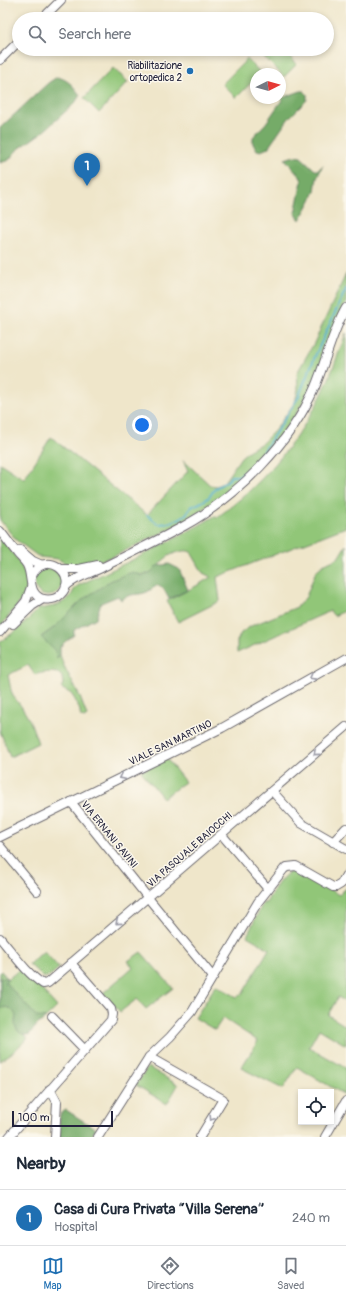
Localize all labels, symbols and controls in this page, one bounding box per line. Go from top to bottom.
search box [12,12,334,56]
icon: search [26,23,48,45]
text: Search here [58,25,131,44]
place label: Riabilitazione ortopedica 2 [127,60,182,84]
marker: Riabilitazione ortopedica 2 [185,66,195,76]
north arrow [250,68,286,104]
pin: 1 [74,153,100,186]
your location [132,415,152,435]
one-way arrow [309,673,316,680]
street label: VIALE SAN MARTINO [127,718,214,768]
one-way arrow [314,748,321,755]
one-way arrow [119,772,127,779]
street label: VIA ERNANI SAVINI [78,799,140,871]
street label: VIA PASQUALE BAIOCCHI [144,809,235,890]
one-way arrow [115,918,123,925]
map controls [298,1089,334,1125]
button: locate [298,1089,334,1125]
scale bar [12,1109,113,1128]
text: 100 m [18,1111,49,1124]
one-way arrow [209,1114,216,1121]
text: Nearby [16,1153,65,1174]
text: Casa di Cura Privata “Villa Serena” [54,1200,264,1219]
text: 1 [26,1210,32,1226]
text: 240 m [292,1210,330,1226]
text: Hospital [54,1219,98,1235]
tab: Map [42,1255,64,1292]
tab: Directions [147,1255,194,1292]
tab: Saved [277,1255,304,1292]

